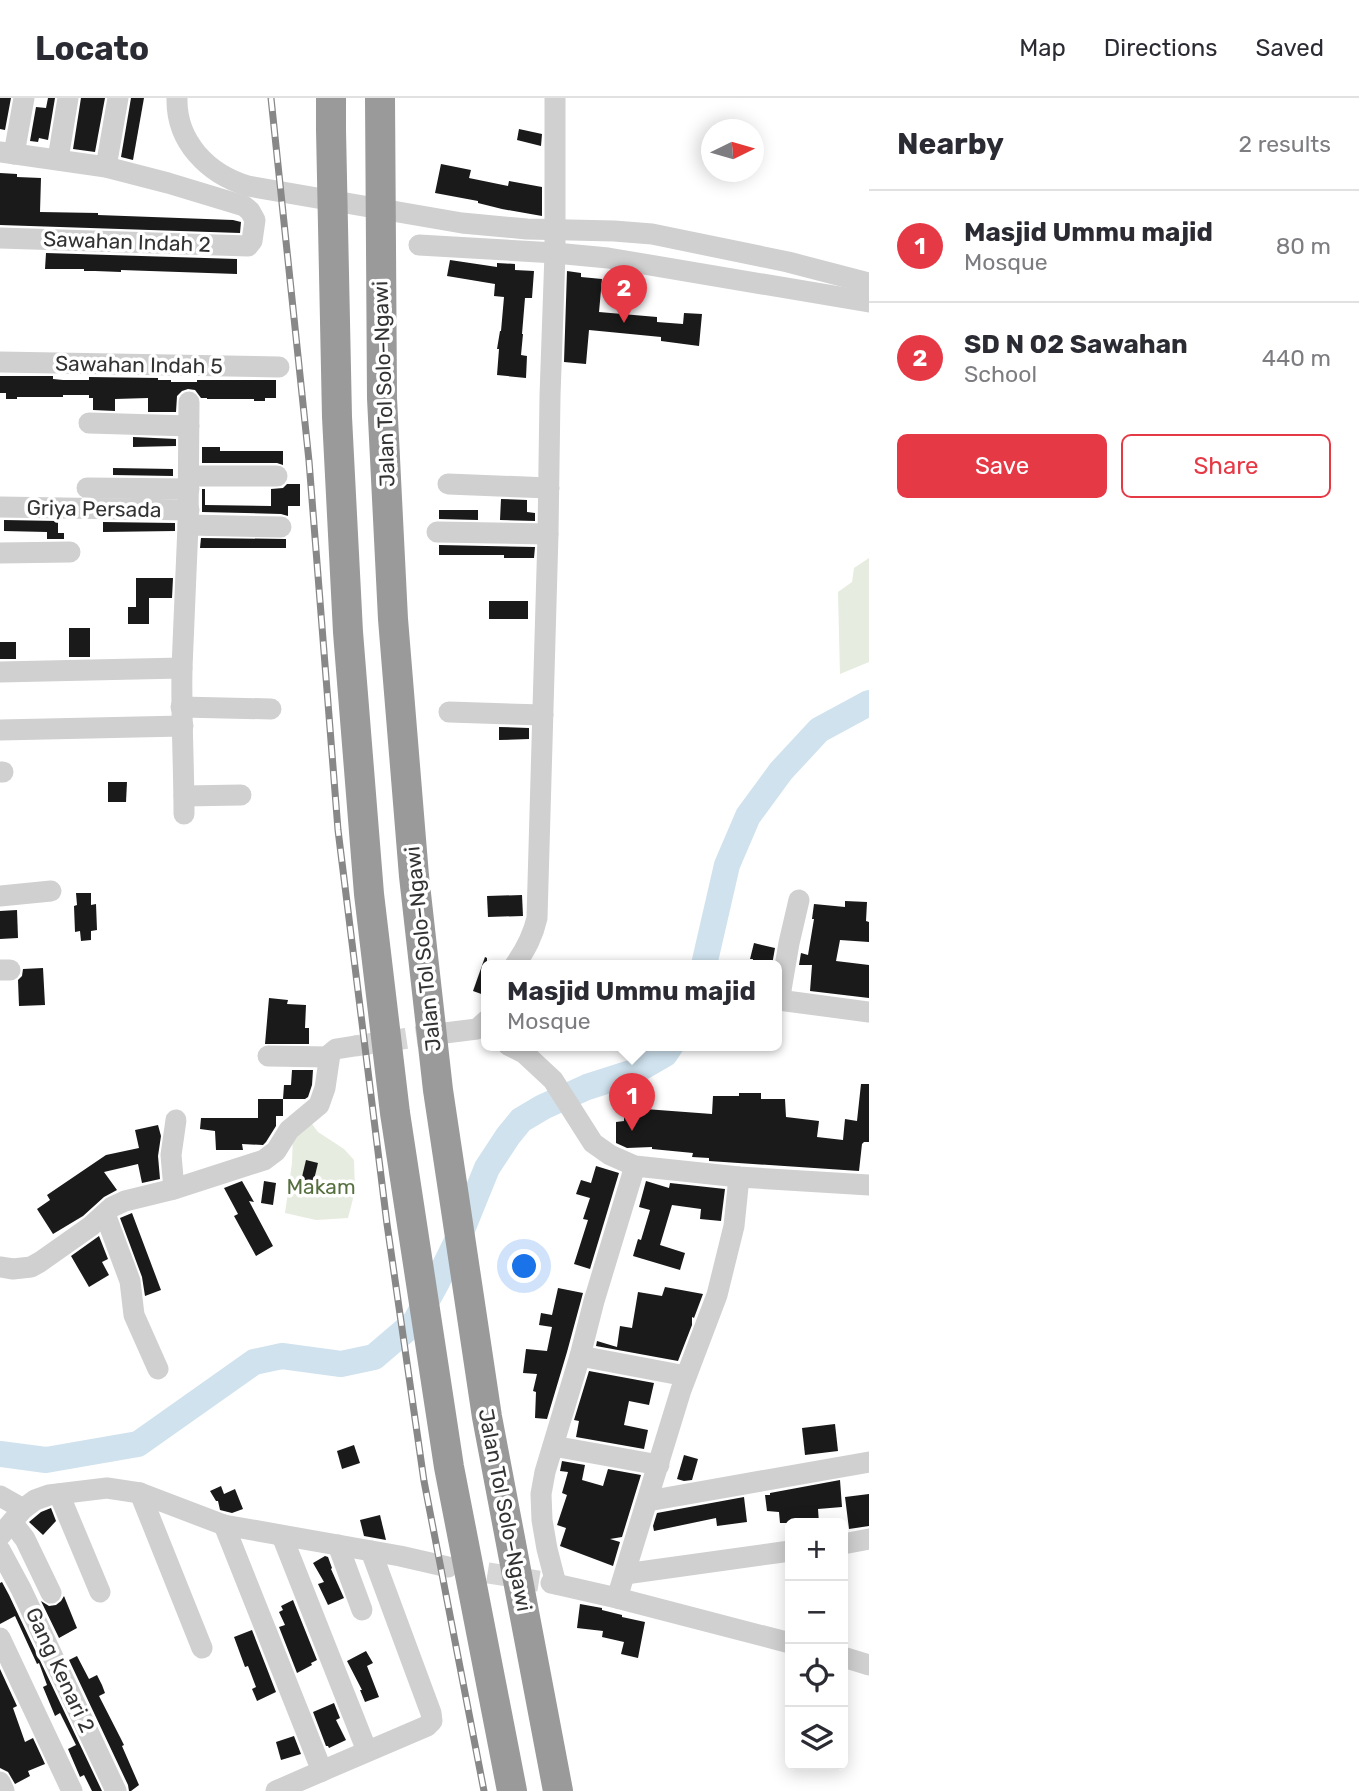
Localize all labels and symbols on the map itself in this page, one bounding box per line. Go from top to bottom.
north arrow [701,119,764,182]
street label: Sawahan Indah 2 [43,226,211,257]
pin: 2 [601,265,647,323]
street label: Jalan Tol Solo–Ngawi [367,281,400,487]
street label: Sawahan Indah 5 [55,351,223,378]
street label: Griya Persada [26,495,162,522]
street label: Jalan Tol Solo–Ngawi [399,845,446,1053]
pin: 1 [609,1073,655,1131]
park label: Makam [286,1174,356,1199]
your location [507,1249,541,1283]
street label: Jalan Tol Solo–Ngawi [474,1406,537,1613]
street label: Gang Kenari 2 [21,1603,100,1736]

